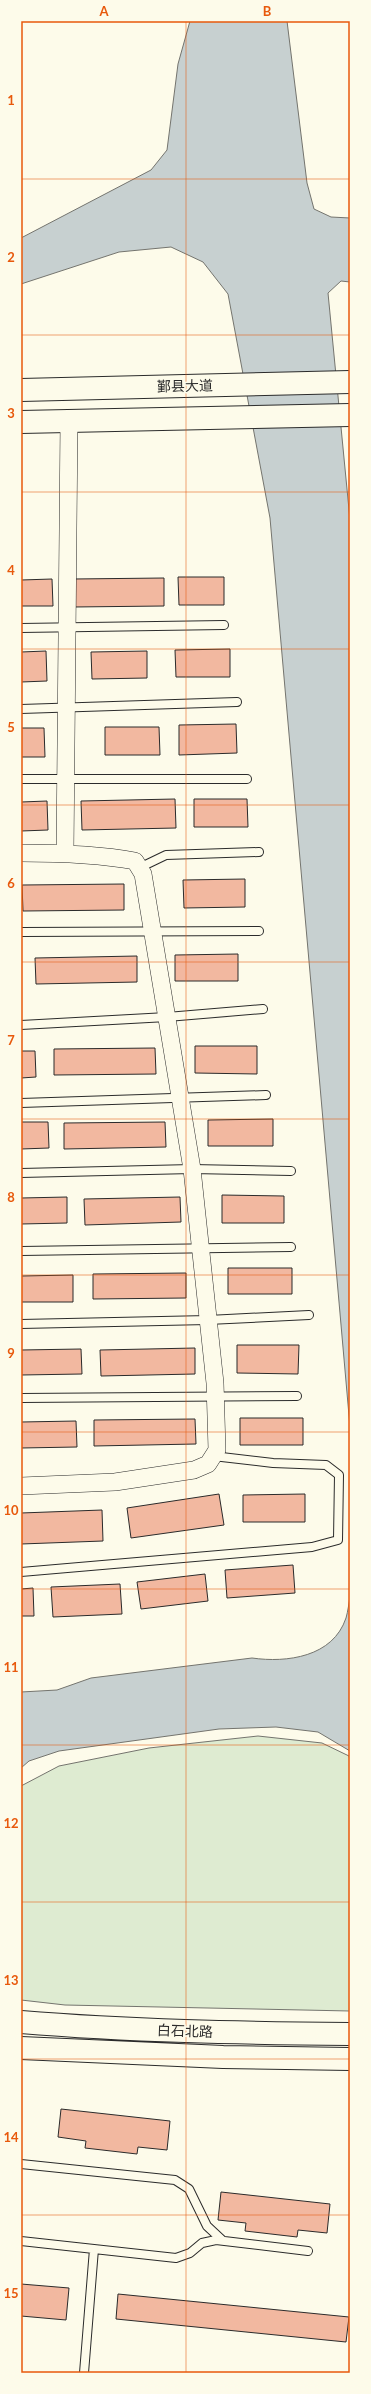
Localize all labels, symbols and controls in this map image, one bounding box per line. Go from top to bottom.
text: A [98,3,109,19]
text: B [263,3,272,19]
text: 1 [7,92,15,108]
text: 2 [7,249,15,265]
street label: 鄞县大道 [157,377,213,394]
text: 3 [7,405,15,421]
text: 4 [7,562,15,578]
text: 5 [7,719,15,735]
text: 6 [7,875,15,891]
text: 7 [7,1032,15,1048]
text: 8 [7,1189,15,1205]
text: 9 [7,1345,15,1361]
text: 10 [3,1502,19,1518]
text: 11 [3,1659,19,1675]
text: 12 [3,1815,19,1831]
text: 13 [3,1972,19,1988]
street label: 白石北路 [157,2021,213,2040]
text: 14 [3,2129,19,2145]
text: 15 [3,2285,19,2301]

